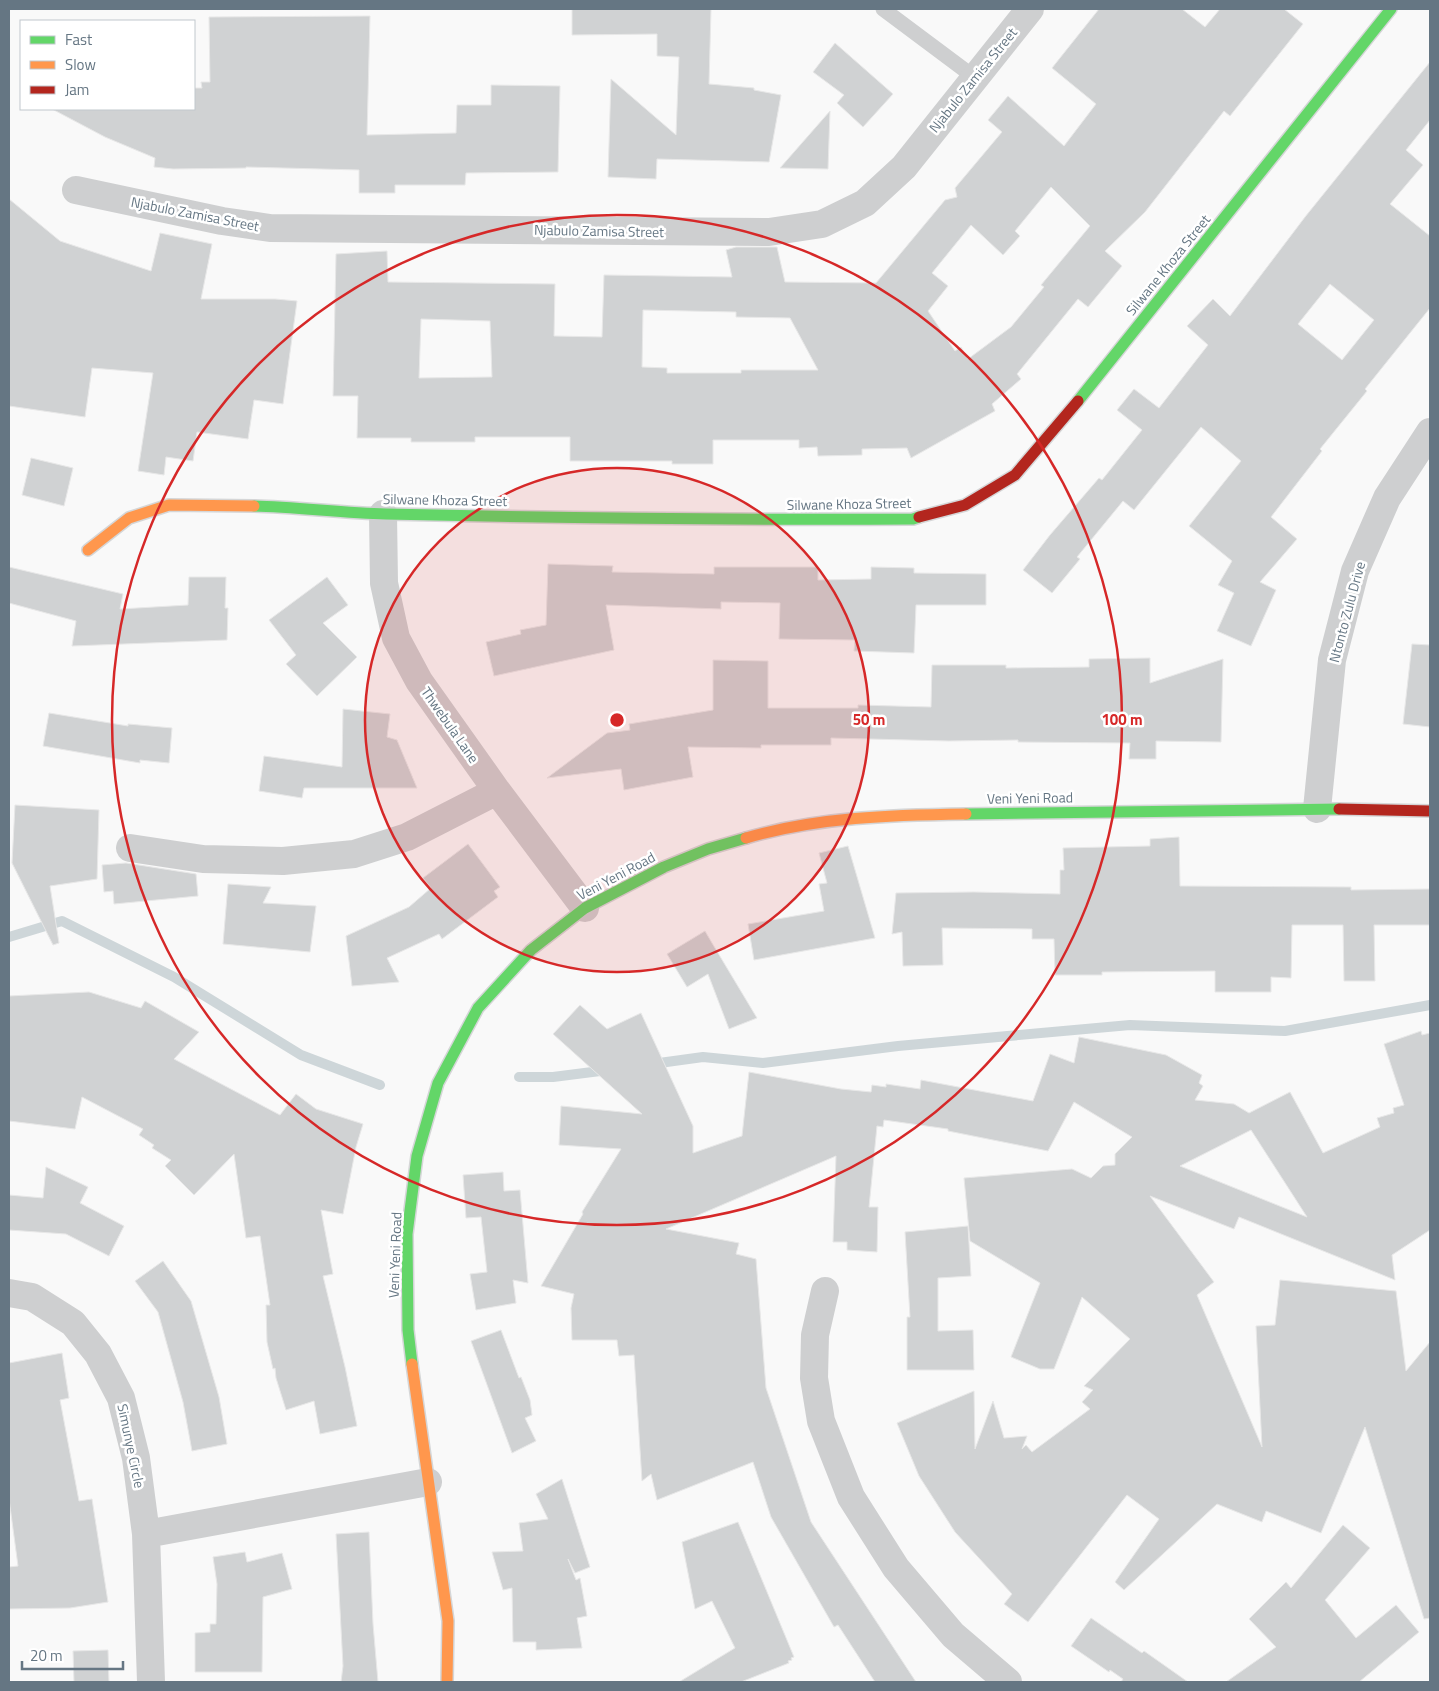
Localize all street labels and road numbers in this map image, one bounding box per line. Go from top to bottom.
street label: Njabulo Zamisa Street [924,22,1022,137]
street label: Njabulo Zamisa Street [129,191,261,236]
street label: Silwane Khoza Street [1120,210,1215,320]
street label: Njabulo Zamisa Street [534,219,664,242]
street label: Silwane Khoza Street [383,488,508,511]
street label: Silwane Khoza Street [787,492,912,515]
street label: Ntonto Zulu Drive [1323,559,1370,665]
street label: Thwebula Lane [416,682,485,767]
street label: Veni Yeni Road [987,786,1073,809]
street label: Veni Yeni Road [573,846,659,905]
street label: Veni Yeni Road [383,1212,406,1298]
street label: Simunye Circle [112,1402,151,1490]

